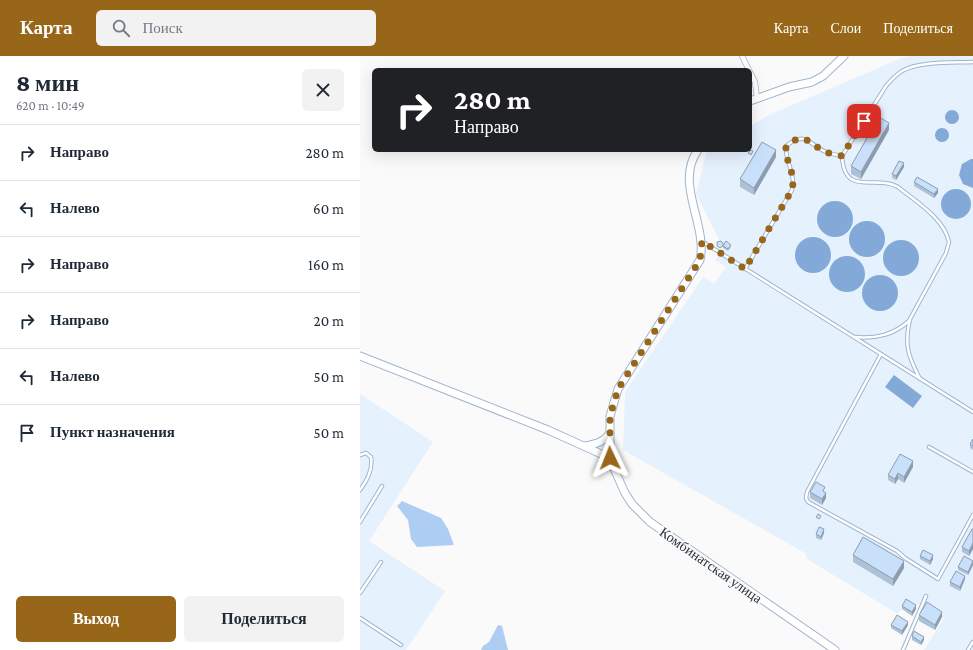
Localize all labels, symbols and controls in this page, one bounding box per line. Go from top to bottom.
search box [96,10,376,46]
text: Карта [20,17,72,38]
icon: search [110,17,132,39]
text: Поиск [142,20,183,36]
text: Карта [774,20,808,36]
text: Слои [830,20,861,36]
text: Поделиться [883,20,953,36]
text: 8 мин [16,69,79,96]
button: close [302,69,344,111]
icon: right [388,84,440,136]
text: 280 m [454,84,531,115]
text: 620 m · 10:49 [16,98,85,113]
pin [847,104,881,138]
icon: arrive [853,110,875,132]
text: Направо [454,117,519,137]
icon: right [16,142,38,164]
text: Направо [50,144,109,160]
text: 280 m [305,145,344,161]
icon: left [16,198,38,220]
text: Налево [50,200,100,216]
text: 60 m [313,201,344,217]
icon: right [16,254,38,276]
text: Направо [50,256,109,272]
text: 160 m [308,257,344,273]
icon: right [16,310,38,332]
text: Направо [50,312,109,328]
text: 20 m [314,313,344,329]
icon: left [16,366,38,388]
text: Налево [50,368,100,384]
text: 50 m [314,369,344,385]
icon: arrive [16,422,38,444]
text: Пункт назначения [50,424,175,440]
text: 50 m [314,425,344,441]
position arrow [589,437,631,479]
street label: Комбинатская улица [657,524,766,607]
button: Выход [16,596,176,642]
button: Поделиться [184,596,344,642]

